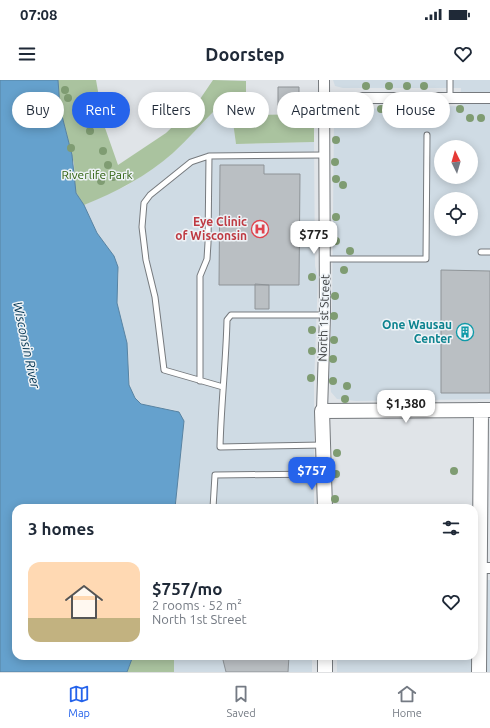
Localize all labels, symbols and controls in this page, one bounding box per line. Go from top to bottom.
text: 07:08 [20,6,58,23]
icon: menu [16,43,38,65]
icon: heart [452,43,474,65]
text: Doorstep [205,44,285,64]
chip: Buy [12,92,64,128]
chip: Rent [72,92,130,128]
chip: Filters [138,92,205,128]
chip: New [213,92,269,128]
chip: Apartment [277,92,374,128]
chip: House [382,92,450,128]
north arrow [434,140,478,184]
map controls [434,140,478,236]
park label: Riverlife Park [61,168,133,181]
button: locate [434,192,478,236]
place label: Eye Clinic of Wisconsin [175,215,247,242]
hospital icon: Eye Clinic of Wisconsin [250,219,270,239]
pin: $775 [290,221,338,255]
text: $775 [299,227,329,241]
street label: North 1st Street [315,274,332,362]
water label: Wisconsin River [11,300,43,391]
place label: One Wausau Center [382,318,452,345]
building icon: One Wausau Center [455,322,475,342]
pin: $1,380 [373,390,439,424]
text: $1,380 [386,396,426,410]
pin: $757 [288,457,336,491]
text: $757 [297,463,327,477]
icon: filters [440,517,462,539]
text: 3 homes [28,519,94,538]
icon: home [60,578,108,626]
text: $757/mo [152,579,222,598]
icon: heart [440,591,462,613]
text: 2 rooms · 52 m² [152,598,242,612]
text: North 1st Street [152,612,247,626]
tab: Map [68,683,90,719]
tab: Saved [227,683,256,719]
tab: Home [392,683,422,719]

